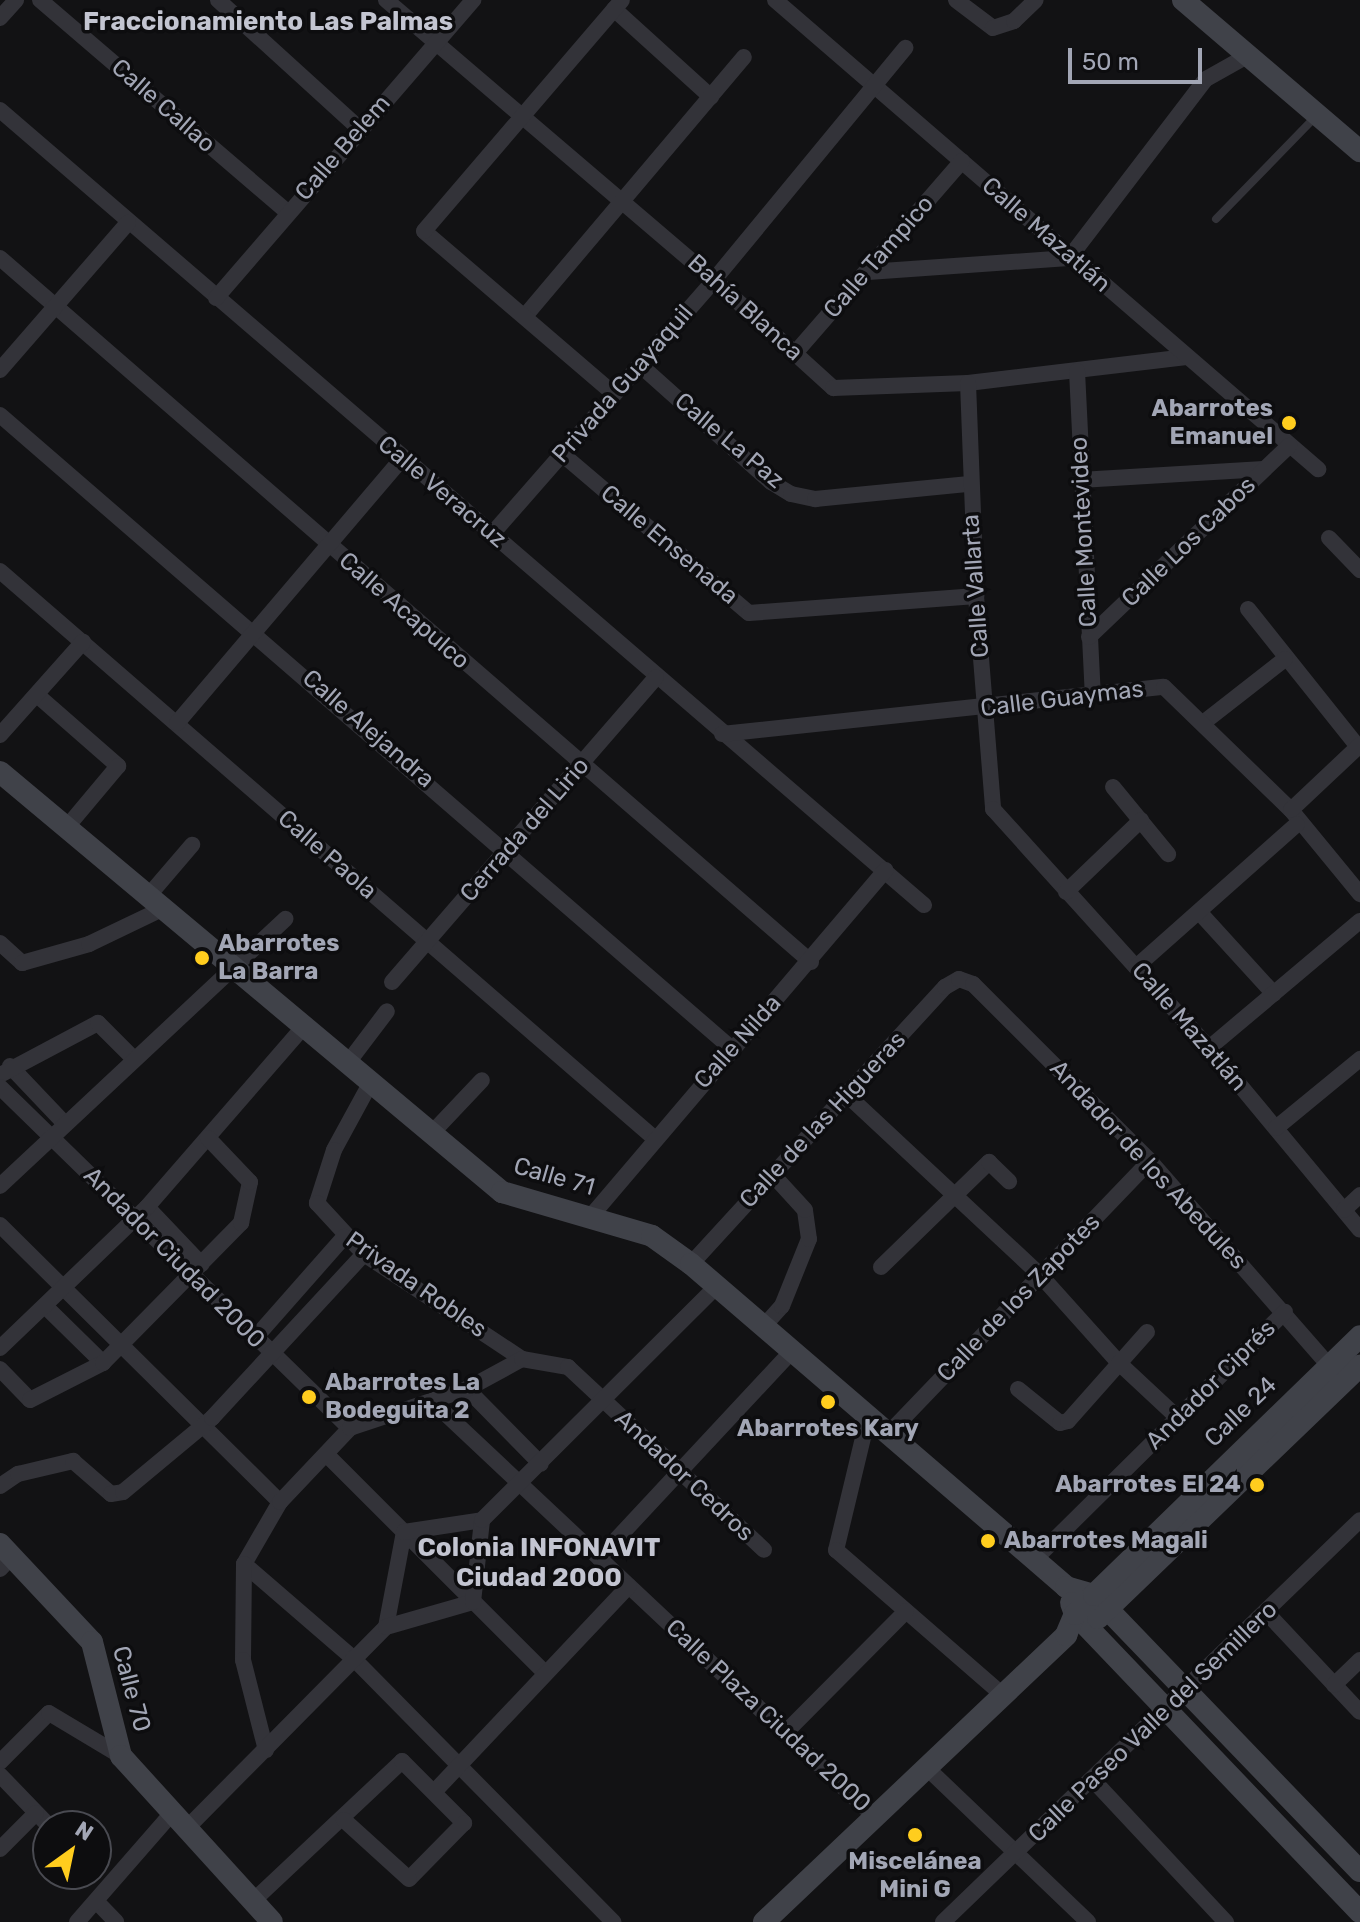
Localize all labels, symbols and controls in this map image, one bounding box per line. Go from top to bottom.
district label: Fraccionamiento Las Palmas [83,6,453,38]
scale bar [1072,32,1206,82]
text: 50 m [1082,48,1139,76]
street label: Calle Callao [105,53,221,159]
street label: Calle Belem [289,89,397,207]
street label: Calle Mazatlán [976,171,1116,299]
street label: Calle Tampico [818,190,940,324]
street label: Bahía Blanca [681,249,809,367]
street label: Privada Guayaquil [547,299,699,469]
street label: Calle La Paz [669,387,789,495]
place label: Abarrotes Emanuel [1151,395,1273,451]
marker: Abarrotes Emanuel [1280,414,1298,432]
street label: Calle Veracruz [372,430,512,554]
street label: Calle Montevideo [1065,436,1103,628]
street label: Calle Los Cabos [1116,471,1262,613]
street label: Calle Ensenada [595,479,743,611]
street label: Calle Vallarta [957,513,995,659]
street label: Calle Acapulco [333,546,475,676]
street label: Calle Alejandra [296,664,440,794]
street label: Calle Guaymas [979,675,1145,723]
street label: Cerrada del Lirio [455,752,595,908]
street label: Calle Paola [272,804,382,906]
place label: Abarrotes La Barra [218,930,340,986]
marker: Abarrotes La Barra [193,949,211,967]
street label: Calle Mazatlán [1125,957,1253,1097]
street label: Calle Nilda [688,989,788,1095]
street label: Calle de las Higueras [734,1026,912,1214]
street label: Andador de los Abedules [1043,1054,1253,1276]
street label: Calle 71 [510,1152,598,1202]
street label: Andador Ciudad 2000 [77,1161,271,1355]
street label: Calle de los Zapotes [931,1208,1107,1388]
street label: Privada Robles [340,1226,492,1344]
street label: Andador Ciprés [1140,1314,1282,1456]
place label: Abarrotes La Bodeguita 2 [325,1369,480,1425]
street label: Calle 24 [1199,1371,1283,1453]
marker: Abarrotes La Bodeguita 2 [300,1388,318,1406]
marker: Abarrotes Kary [819,1393,837,1411]
street label: Andador Cedros [608,1404,760,1548]
place label: Abarrotes Kary [737,1415,919,1443]
place label: Abarrotes El 24 [1055,1471,1241,1499]
marker: Abarrotes El 24 [1248,1476,1266,1494]
place label: Abarrotes Magali [1004,1527,1208,1555]
district label: Colonia INFONAVIT Ciudad 2000 [418,1532,660,1594]
marker: Abarrotes Magali [979,1532,997,1550]
street label: Calle Paseo Valle del Semillero [1022,1595,1284,1849]
street label: Calle Plaza Ciudad 2000 [660,1613,876,1819]
street label: Calle 70 [106,1643,156,1735]
north arrow [32,1810,112,1890]
text: N [70,1815,98,1847]
marker: Miscelánea Mini G [906,1826,924,1844]
place label: Miscelánea Mini G [848,1848,982,1904]

